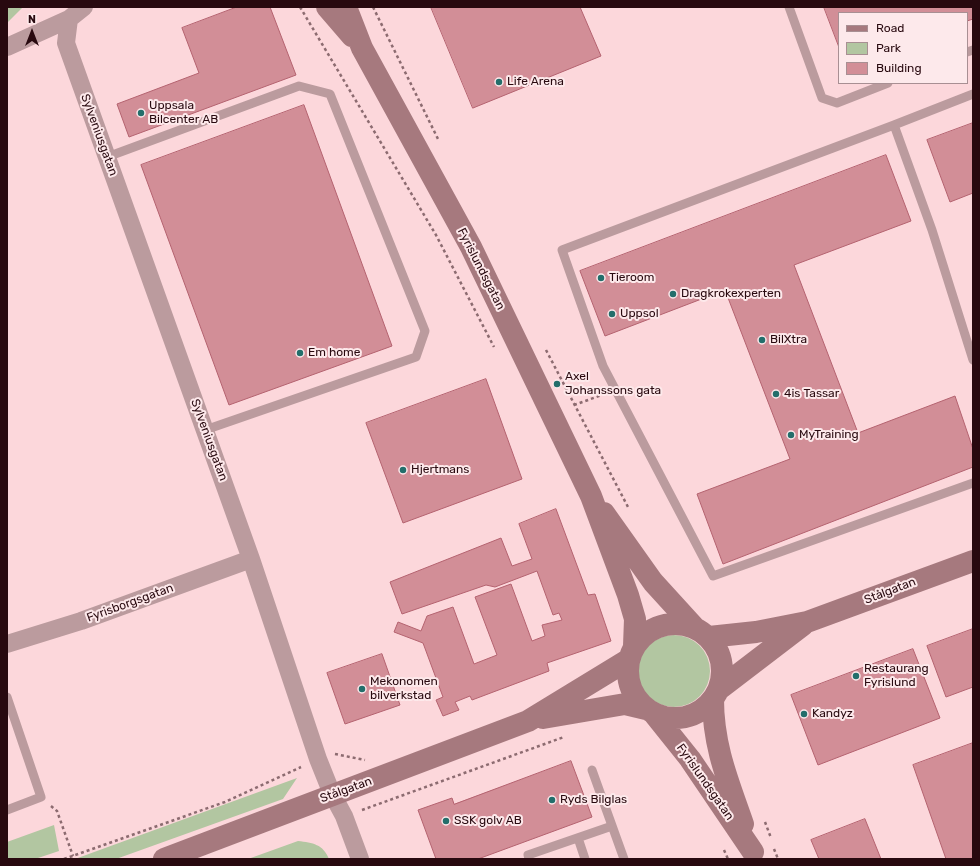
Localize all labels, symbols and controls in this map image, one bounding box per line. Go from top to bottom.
north arrow [12,12,52,52]
legend [838,12,968,84]
text: N [28,13,36,26]
text: Road [876,21,904,35]
text: Park [876,41,901,55]
text: Building [876,61,922,75]
place label: Life Arena [507,75,564,89]
marker: Life Arena [494,77,504,87]
street label: Sylveniusgatan [78,92,120,178]
place label: Uppsala Bilcenter AB [149,99,218,127]
marker: Uppsala Bilcenter AB [136,108,146,118]
street label: Fyrislundsgatan [454,226,508,312]
place label: Tieroom [609,271,654,285]
marker: Tieroom [596,273,606,283]
place label: Dragkrokexperten [681,287,781,301]
marker: Dragkrokexperten [668,289,678,299]
place label: Uppsol [620,307,659,321]
marker: Uppsol [607,309,617,319]
place label: BilXtra [770,333,807,347]
marker: BilXtra [757,335,767,345]
place label: Em home [308,346,360,360]
marker: Em home [295,348,305,358]
place label: Axel Johanssons gata [565,370,661,398]
marker: Axel Johanssons gata [552,379,562,389]
place label: 4is Tassar [784,387,839,401]
marker: 4is Tassar [771,389,781,399]
street label: Sylveniusgatan [188,397,230,483]
place label: MyTraining [799,428,859,442]
marker: MyTraining [786,430,796,440]
place label: Hjertmans [411,463,469,477]
marker: Hjertmans [398,465,408,475]
street label: Stålgatan [862,575,918,607]
street label: Fyrisborgsgatan [85,581,175,625]
place label: Restaurang Fyrislund [864,662,929,690]
marker: Restaurang Fyrislund [851,671,861,681]
place label: Mekonomen bilverkstad [370,675,438,703]
marker: Mekonomen bilverkstad [357,684,367,694]
place label: Kandyz [812,707,853,721]
marker: Kandyz [799,709,809,719]
street label: Fyrislundsgatan [673,741,737,823]
street label: Stålgatan [318,774,374,806]
place label: Ryds Bilglas [560,793,627,807]
marker: Ryds Bilglas [547,795,557,805]
place label: SSK golv AB [454,814,522,828]
marker: SSK golv AB [441,816,451,826]

